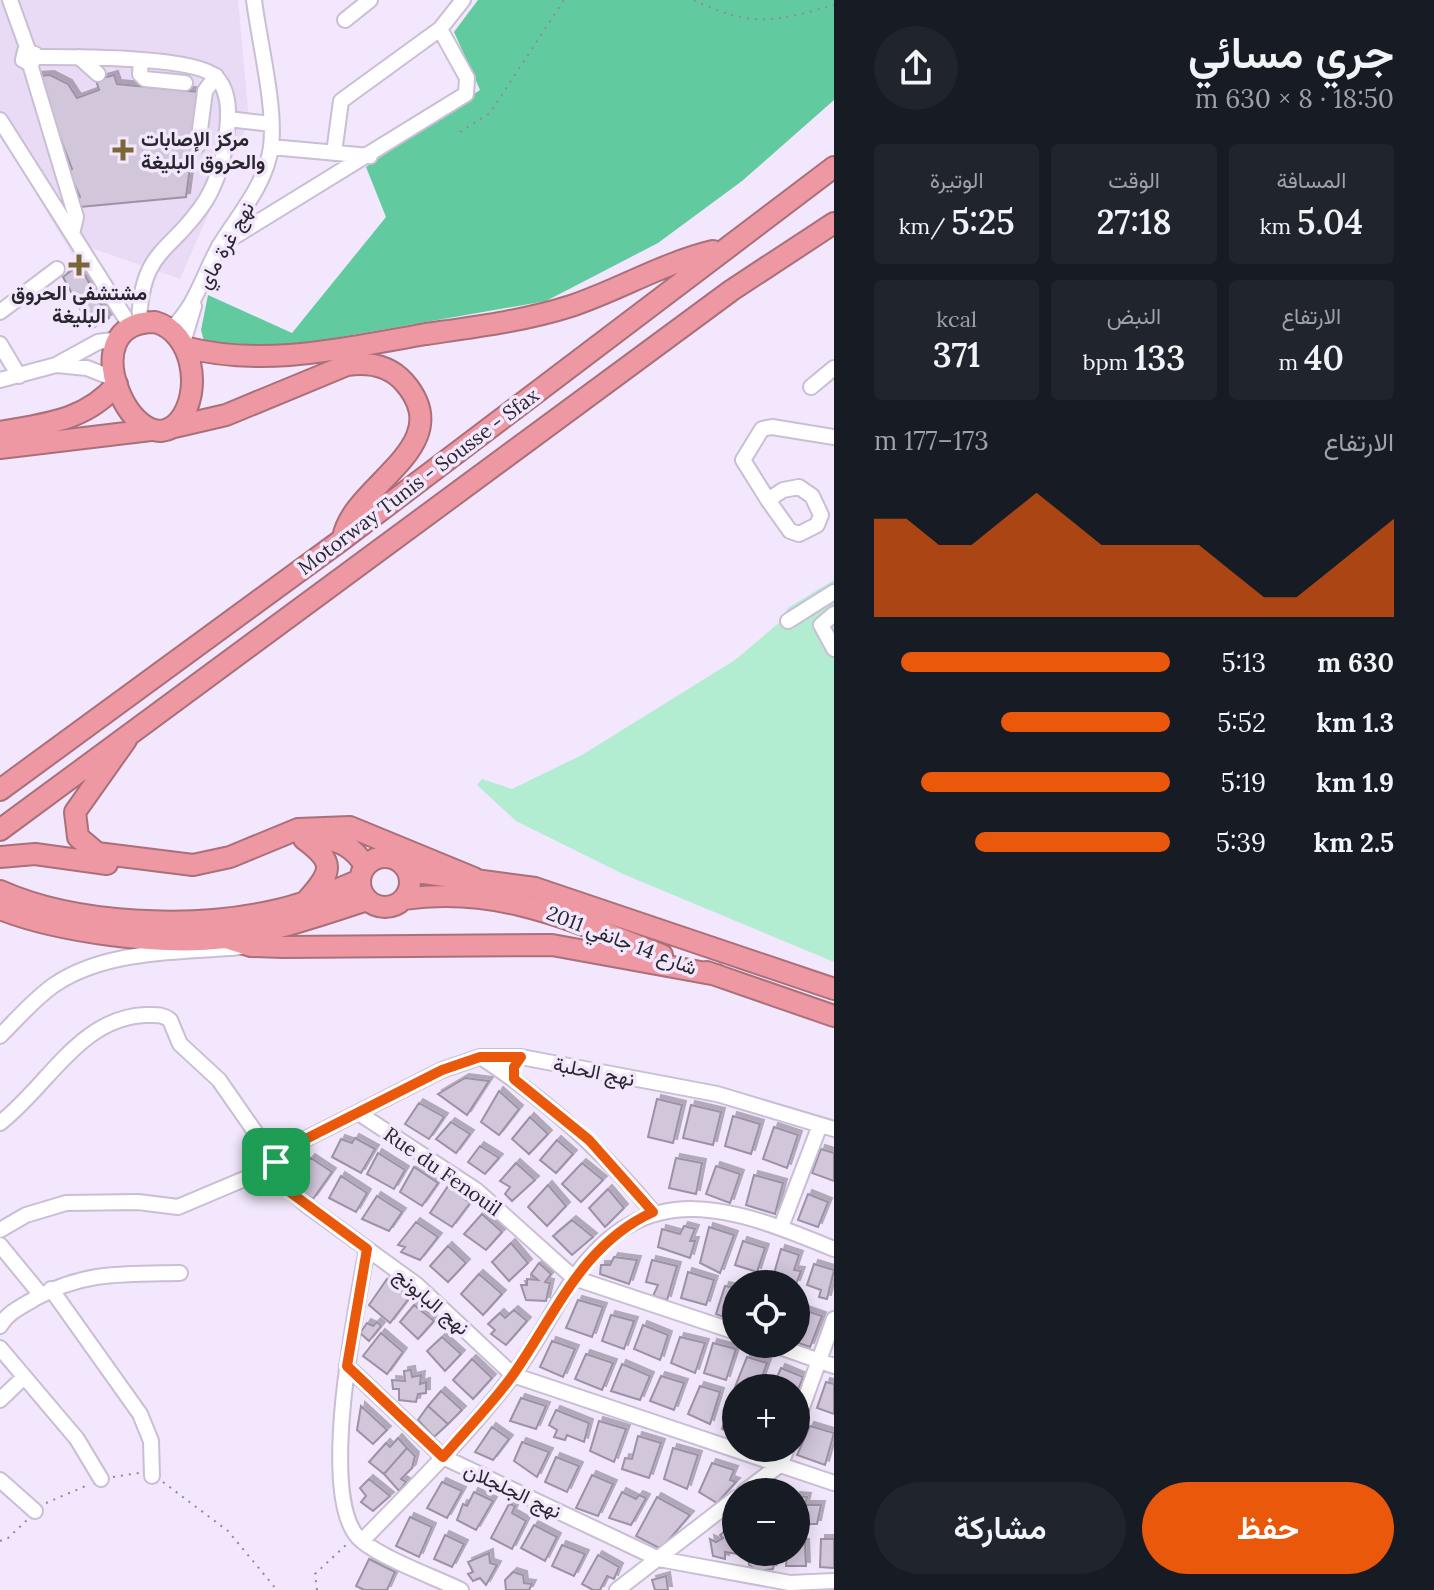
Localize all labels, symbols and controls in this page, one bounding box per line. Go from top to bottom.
text: جري مسائي [1188,24,1394,80]
button: share [874,26,958,110]
text: 18:50 · 8 × 630 m [1195,82,1394,115]
place label: مركز الإصابات والحروق البليغة [141,126,265,175]
marker: مركز الإصابات والحروق البليغة [112,139,134,161]
text: الوتيرة [930,166,984,194]
text: الوقت [1108,166,1160,194]
text: المسافة [1276,166,1346,194]
street label: نهج غرة ماي [191,197,264,295]
text: 5:25 [951,200,1015,243]
text: 27:18 [1096,200,1172,243]
text: 5.04 [1297,200,1363,243]
text: /km [899,212,951,240]
text: km [1260,212,1297,240]
marker: مشتشفى الحروق البليغة [68,254,90,276]
place label: مشتشفى الحروق البليغة [11,280,147,328]
text: النبض [1107,302,1161,330]
text: الارتفاع [1281,302,1341,330]
text: kcal [936,305,977,333]
text: 371 [933,333,981,376]
text: 133 [1134,336,1185,379]
text: 40 [1304,336,1344,379]
text: bpm [1083,348,1134,376]
text: m [1279,348,1304,376]
street label: Motorway Tunis - Sousse - Sfax [293,382,544,580]
text: 173–177 m [874,424,989,457]
text: الارتفاع [1323,425,1394,458]
text: 5:13 [1221,646,1266,679]
text: 630 m [1317,646,1394,679]
text: 5:52 [1217,706,1266,739]
text: 1.3 km [1317,706,1394,739]
text: 5:19 [1221,766,1266,799]
text: 1.9 km [1316,766,1394,799]
text: 5:39 [1216,826,1266,859]
text: 2.5 km [1314,826,1394,859]
street label: شارع 14 جانفي 2011 [541,900,701,985]
street label: نهج الحلبة [551,1051,637,1093]
street label: Rue du Fenouil [379,1121,507,1221]
pin [242,1128,310,1196]
icon: arrive [254,1140,298,1184]
street label: نهج البابونج [388,1262,475,1342]
map controls [722,1270,810,1566]
button: locate [722,1270,810,1358]
button: + [722,1374,810,1462]
street label: نهج الجلجلان [460,1457,566,1525]
button: − [722,1478,810,1566]
button: مشاركة [874,1482,1126,1574]
button: حفظ [1142,1482,1394,1574]

